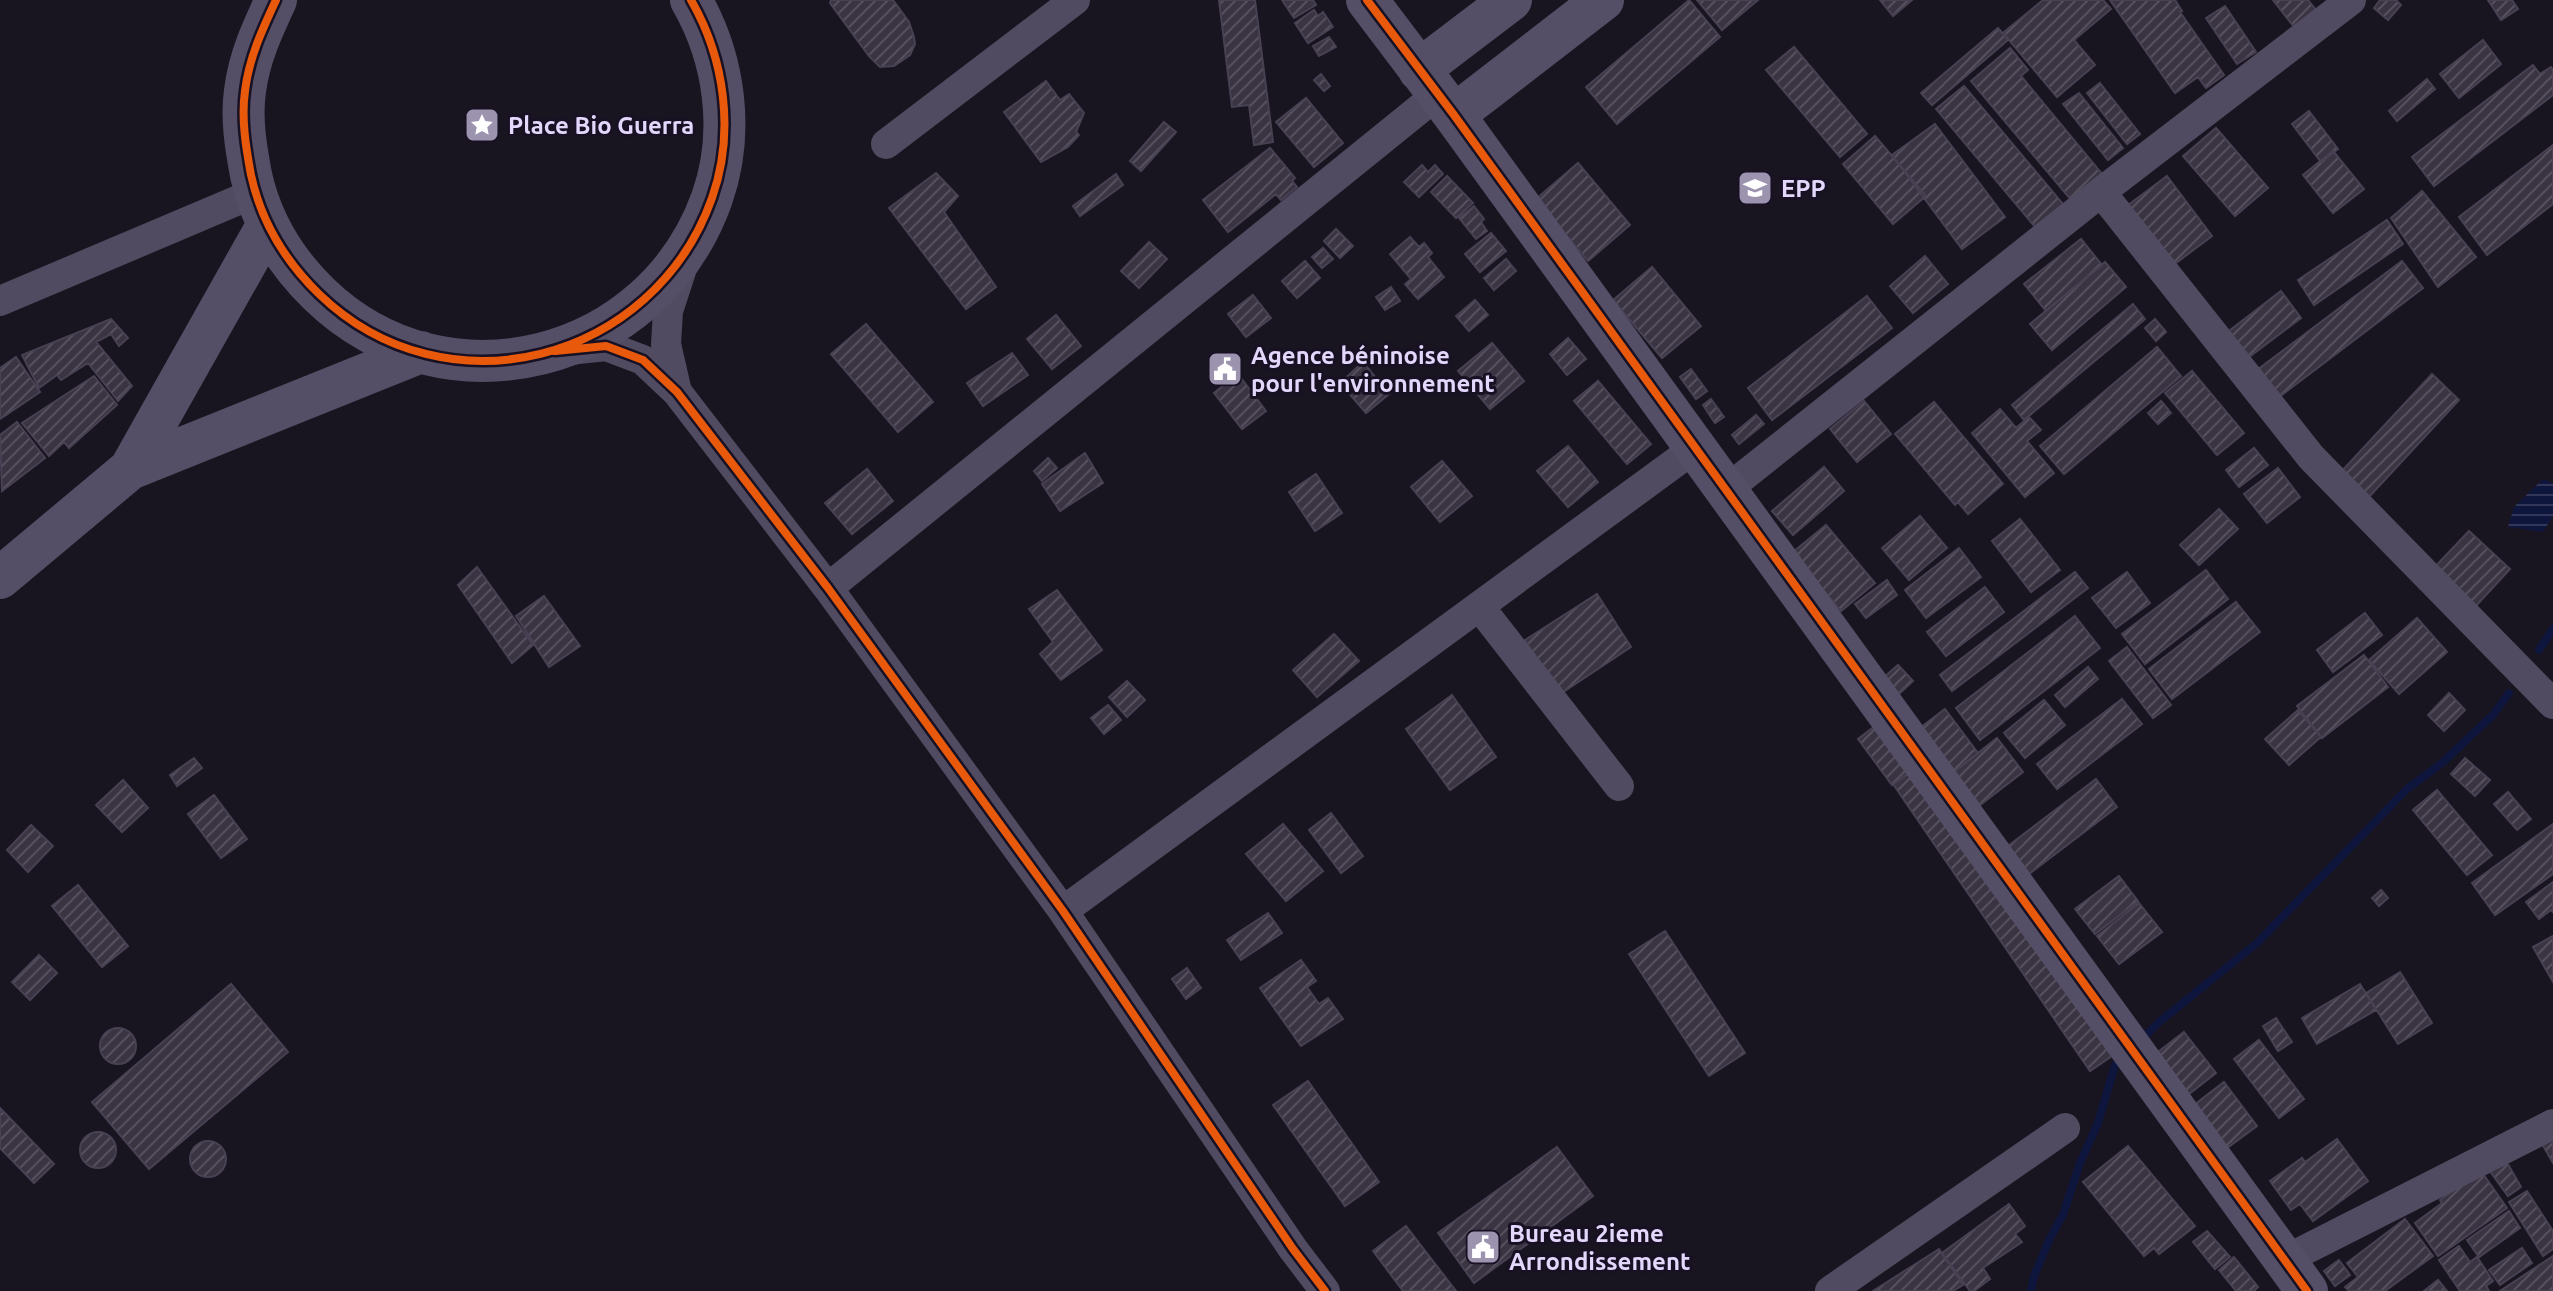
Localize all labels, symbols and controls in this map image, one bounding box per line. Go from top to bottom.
place icon: Place Bio Guerra [463,106,501,144]
place label: Place Bio Guerra [508,112,694,139]
school or university icon: EPP [1736,169,1774,207]
place label: EPP [1781,175,1826,202]
place label: Agence béninoise pour l'environnement [1251,342,1495,397]
public building icon: Agence béninoise pour l'environnement [1206,350,1244,388]
place label: Bureau 2ieme Arrondissement [1509,1220,1690,1275]
public building icon: Bureau 2ieme Arrondissement [1464,1228,1502,1266]

